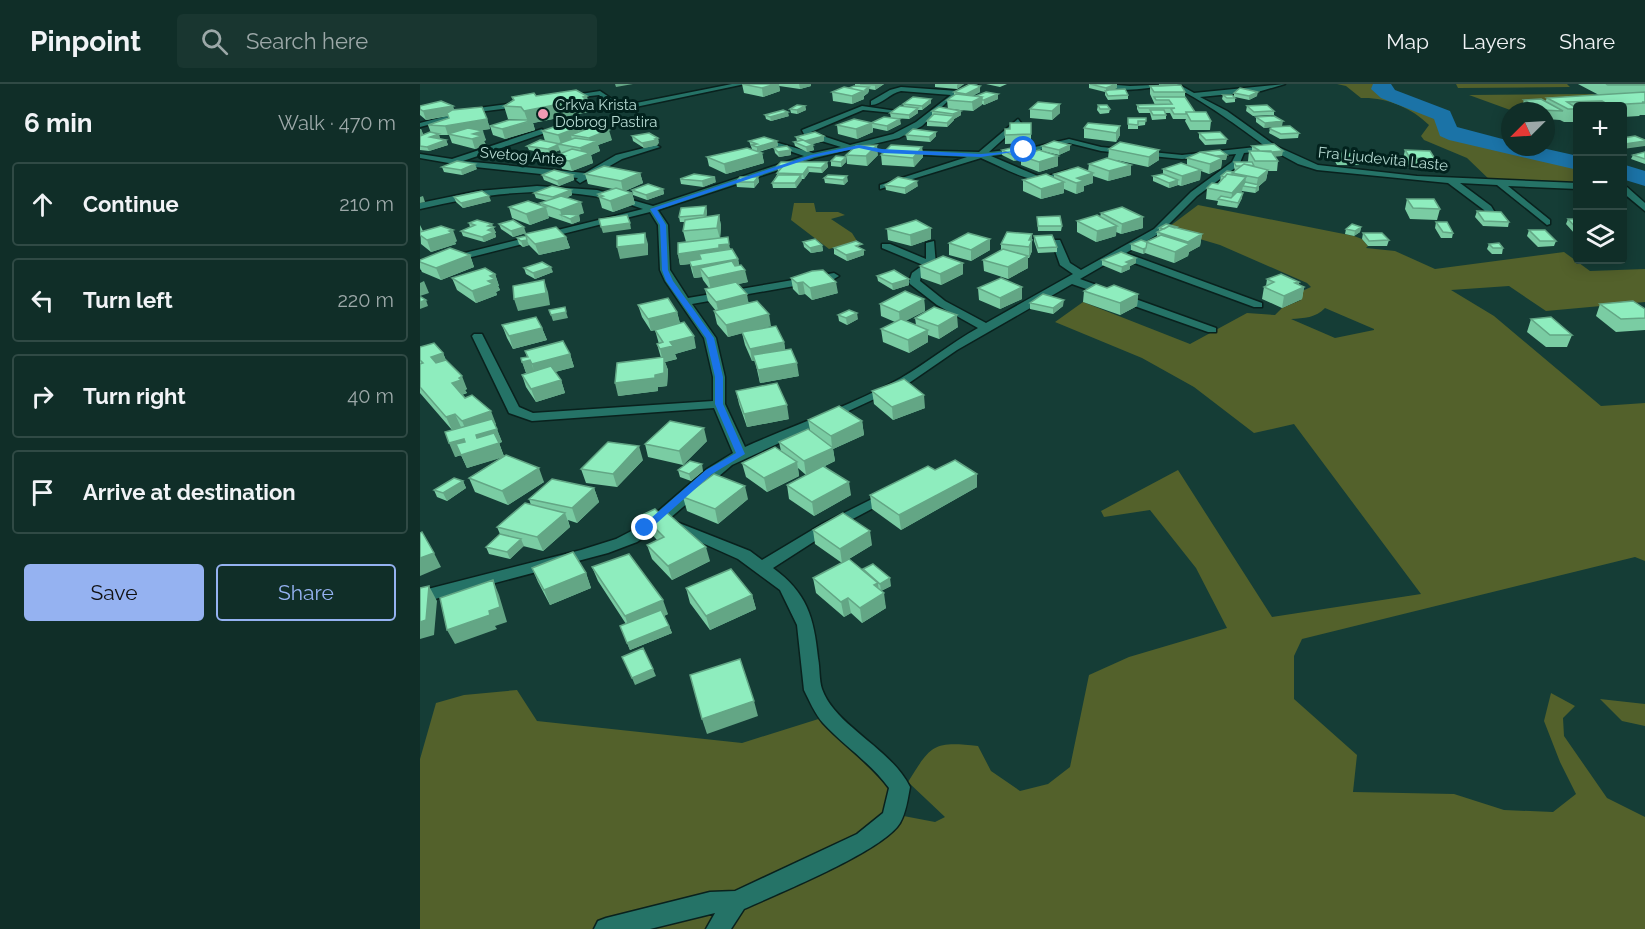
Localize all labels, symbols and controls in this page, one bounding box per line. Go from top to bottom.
search box [177,14,597,68]
text: Pinpoint [30,25,141,58]
icon: search [198,25,231,58]
text: Search here [246,28,368,54]
text: Map [1386,29,1429,54]
text: Layers [1462,29,1526,54]
text: Share [1559,29,1615,54]
place label: Crkva Krista Dobrog Pastira [555,96,657,131]
north arrow [1501,102,1555,156]
map controls [1573,102,1627,264]
button: + [1573,102,1627,156]
marker: Crkva Krista Dobrog Pastira [536,107,550,121]
text: 6 min [24,108,93,138]
text: Walk · 470 m [278,111,396,135]
route start [1010,136,1036,162]
street label: Svetog Ante [479,143,565,169]
street label: Fra Ljudevita Laste [1317,143,1449,175]
button: − [1573,156,1627,210]
icon: ahead [26,188,59,221]
text: Continue [83,191,179,217]
text: 210 m [339,192,394,216]
button: layers [1573,210,1627,264]
icon: left [26,284,59,317]
text: Turn left [83,287,173,313]
text: 220 m [337,288,394,312]
icon: right [26,380,59,413]
text: Turn right [83,383,186,409]
text: 40 m [347,384,394,408]
icon: arrive [26,476,59,509]
text: Arrive at destination [83,479,296,505]
route end [631,514,657,540]
button: Save [24,564,204,621]
button: Share [216,564,396,621]

